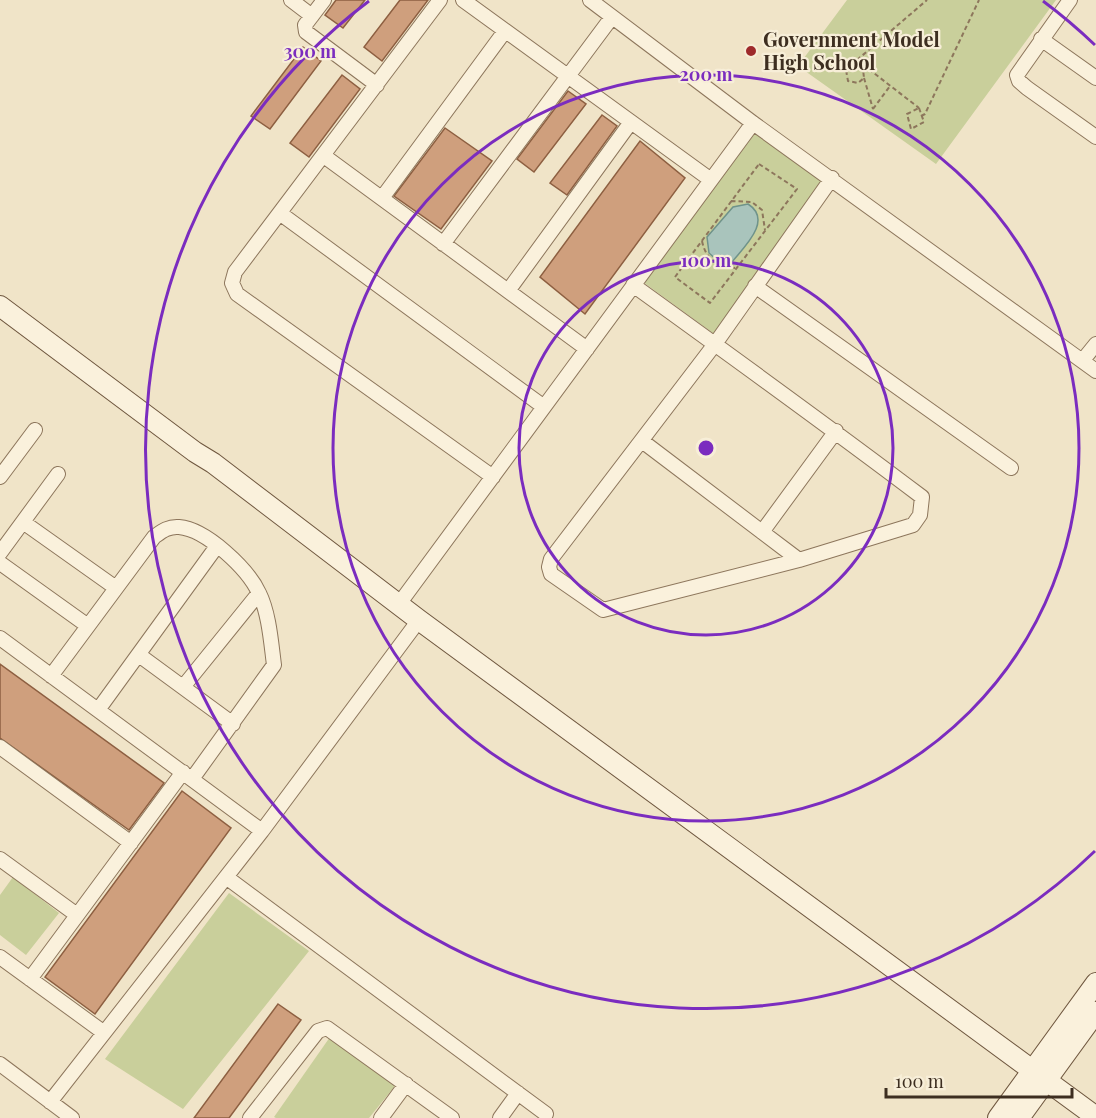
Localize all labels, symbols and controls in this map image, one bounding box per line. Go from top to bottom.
place label: Government Model High School [763,25,940,75]
text: 300 m [284,39,337,63]
marker: Government Model High School [744,44,758,58]
text: 200 m [679,62,733,86]
text: 100 m [681,248,732,272]
centre of rings [696,438,716,458]
scale bar [886,1061,1072,1099]
text: 100 m [895,1069,944,1093]

